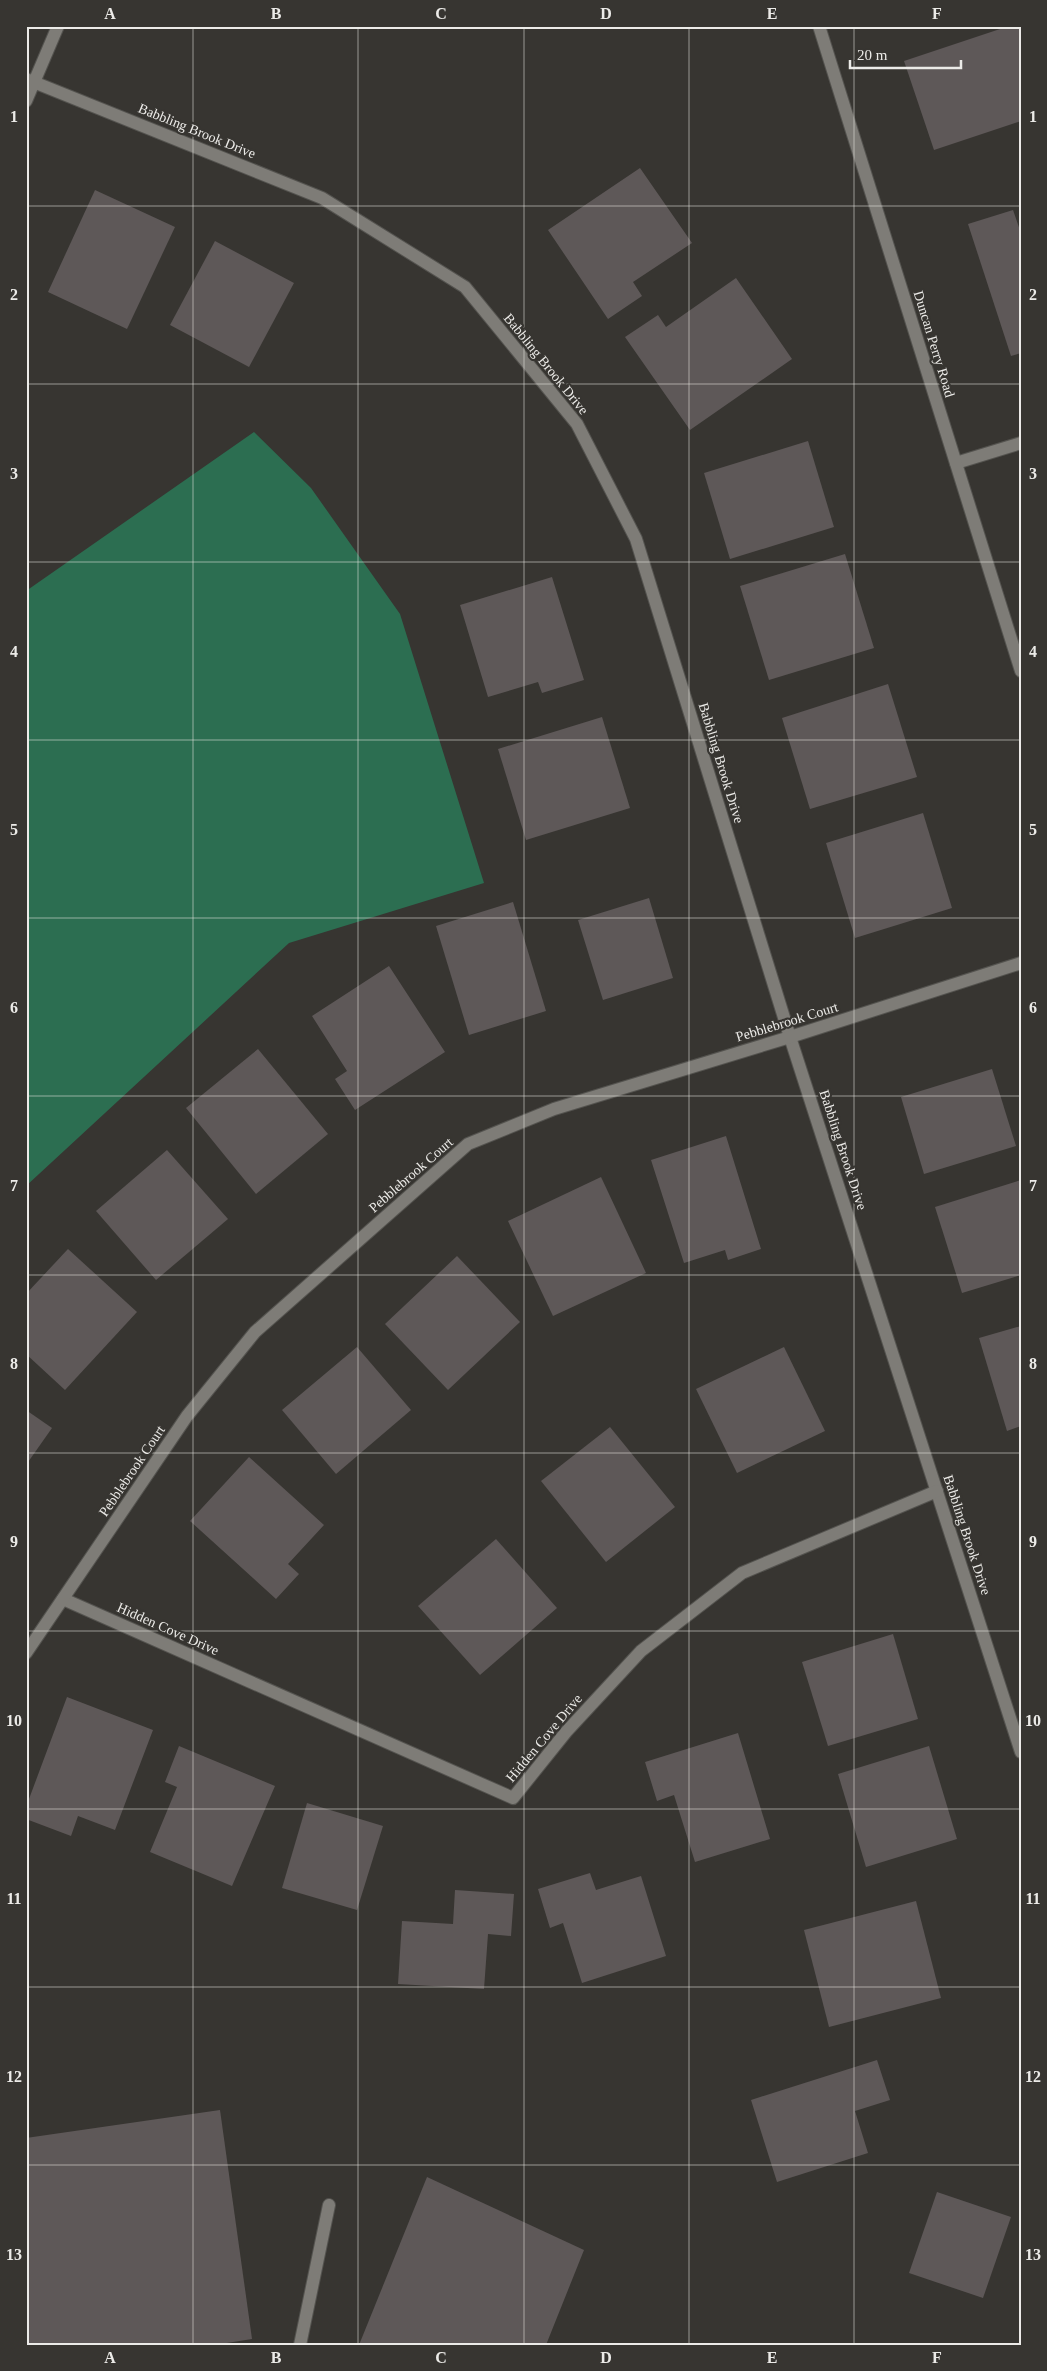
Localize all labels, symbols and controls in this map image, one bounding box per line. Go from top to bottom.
text: A [104,5,116,22]
text: B [271,5,282,22]
text: C [435,5,447,22]
text: D [600,5,612,22]
text: E [767,5,777,22]
text: F [932,5,942,22]
scale bar [850,38,961,70]
text: 20 m [857,47,888,63]
street label: Babbling Brook Drive [136,101,258,161]
text: 1 [10,108,18,125]
text: 1 [1029,108,1037,125]
text: 2 [10,286,18,303]
text: 2 [1029,286,1037,303]
street label: Duncan Perry Road [911,289,957,399]
street label: Babbling Brook Drive [501,311,591,417]
text: 3 [10,465,18,482]
text: 3 [1029,465,1037,482]
text: 4 [10,643,18,660]
text: 4 [1029,643,1037,660]
street label: Babbling Brook Drive [696,701,746,825]
text: 5 [10,821,18,838]
text: 5 [1029,821,1037,838]
text: 6 [10,999,18,1016]
street label: Pebblebrook Court [734,999,840,1045]
text: 6 [1029,999,1037,1016]
street label: Babbling Brook Drive [817,1088,869,1212]
street label: Pebblebrook Court [366,1134,456,1215]
text: 7 [10,1177,18,1194]
text: 7 [1029,1177,1037,1194]
text: 8 [10,1355,18,1372]
text: 8 [1029,1355,1037,1372]
street label: Pebblebrook Court [96,1423,168,1519]
street label: Babbling Brook Drive [941,1473,993,1597]
text: 9 [10,1533,18,1550]
text: 9 [1029,1533,1037,1550]
street label: Hidden Cove Drive [115,1600,221,1658]
street label: Hidden Cove Drive [503,1691,585,1785]
text: 10 [6,1712,22,1729]
text: 10 [1025,1712,1041,1729]
text: 11 [6,1890,22,1907]
text: 11 [1025,1890,1041,1907]
text: 12 [6,2068,22,2085]
text: 12 [1025,2068,1041,2085]
text: 13 [6,2246,22,2263]
text: 13 [1025,2246,1041,2263]
text: A [104,2349,116,2366]
text: B [271,2349,282,2366]
text: C [435,2349,447,2366]
text: D [600,2349,612,2366]
text: E [767,2349,777,2366]
text: F [932,2349,942,2366]

